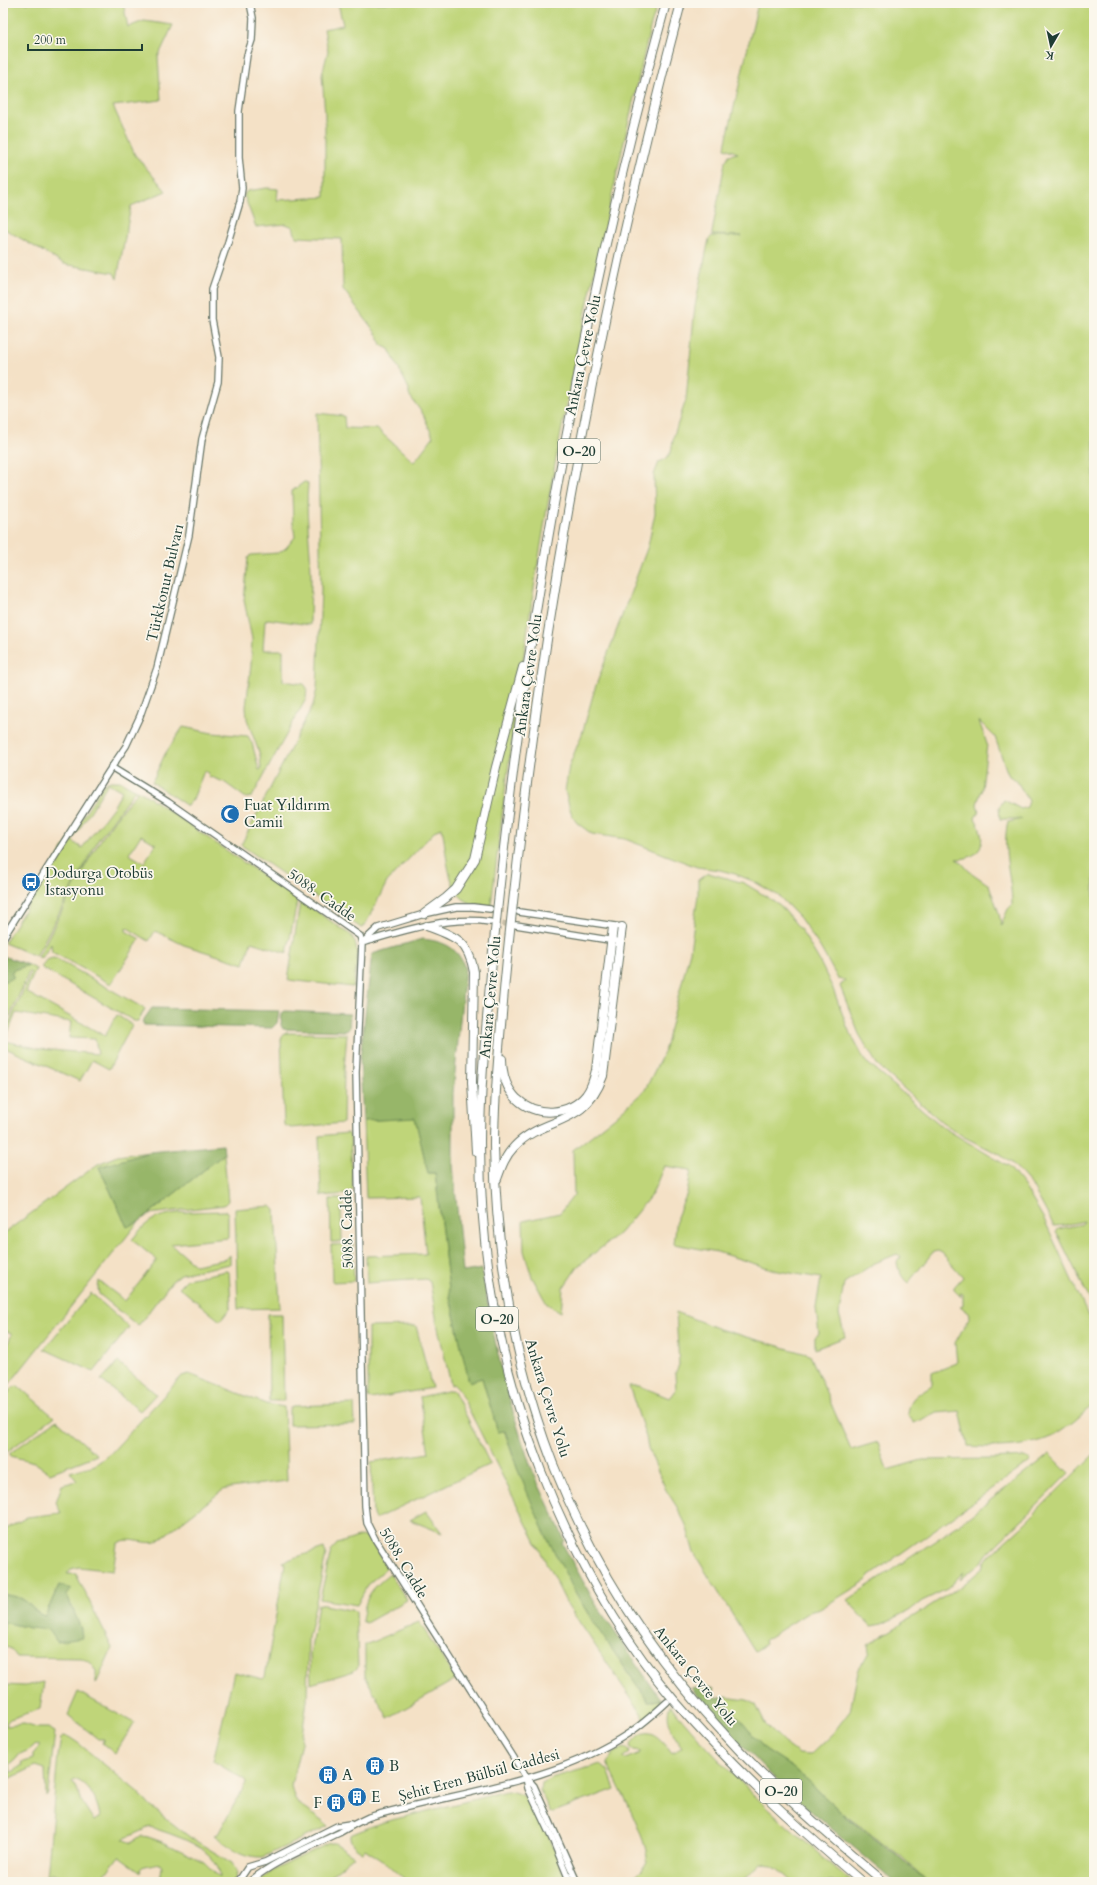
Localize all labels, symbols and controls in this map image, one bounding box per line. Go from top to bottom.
scale bar [28,26,142,52]
north arrow [1031,26,1071,66]
text: 200 m [34,32,67,48]
text: K [1044,47,1055,63]
street label: Ankara Çevre Yolu [560,293,606,417]
road number: O-20 [558,439,600,463]
street label: Türkkonut Bulvarı [142,522,188,644]
street label: Ankara Çevre Yolu [510,613,546,737]
place label: Fuat Yıldırım Camii [244,795,330,832]
mosque icon: Fuat Yıldırım Camii [219,803,241,825]
place label: Dodurga Otobüs İstasyonu [45,863,153,900]
street label: 5088. Cadde [284,864,360,926]
bus stop icon: Dodurga Otobüs İstasyonu [20,871,42,893]
street label: Ankara Çevre Yolu [475,935,505,1059]
street label: 5088. Cadde [336,1189,358,1269]
road number: O-20 [476,1307,518,1331]
street label: Ankara Çevre Yolu [520,1336,576,1460]
street label: 5088. Cadde [375,1524,433,1602]
street label: Ankara Çevre Yolu [649,1622,743,1730]
street label: Şehit Eren Bülbül Caddesi [396,1744,562,1806]
building icon: B [364,1755,386,1777]
place label: B [389,1756,399,1776]
building icon: A [317,1764,339,1786]
place label: A [342,1765,353,1785]
road number: O-20 [760,1779,802,1803]
building icon: E [346,1786,368,1808]
place label: E [371,1787,380,1807]
building icon: F [325,1792,347,1814]
place label: F [313,1793,322,1813]

